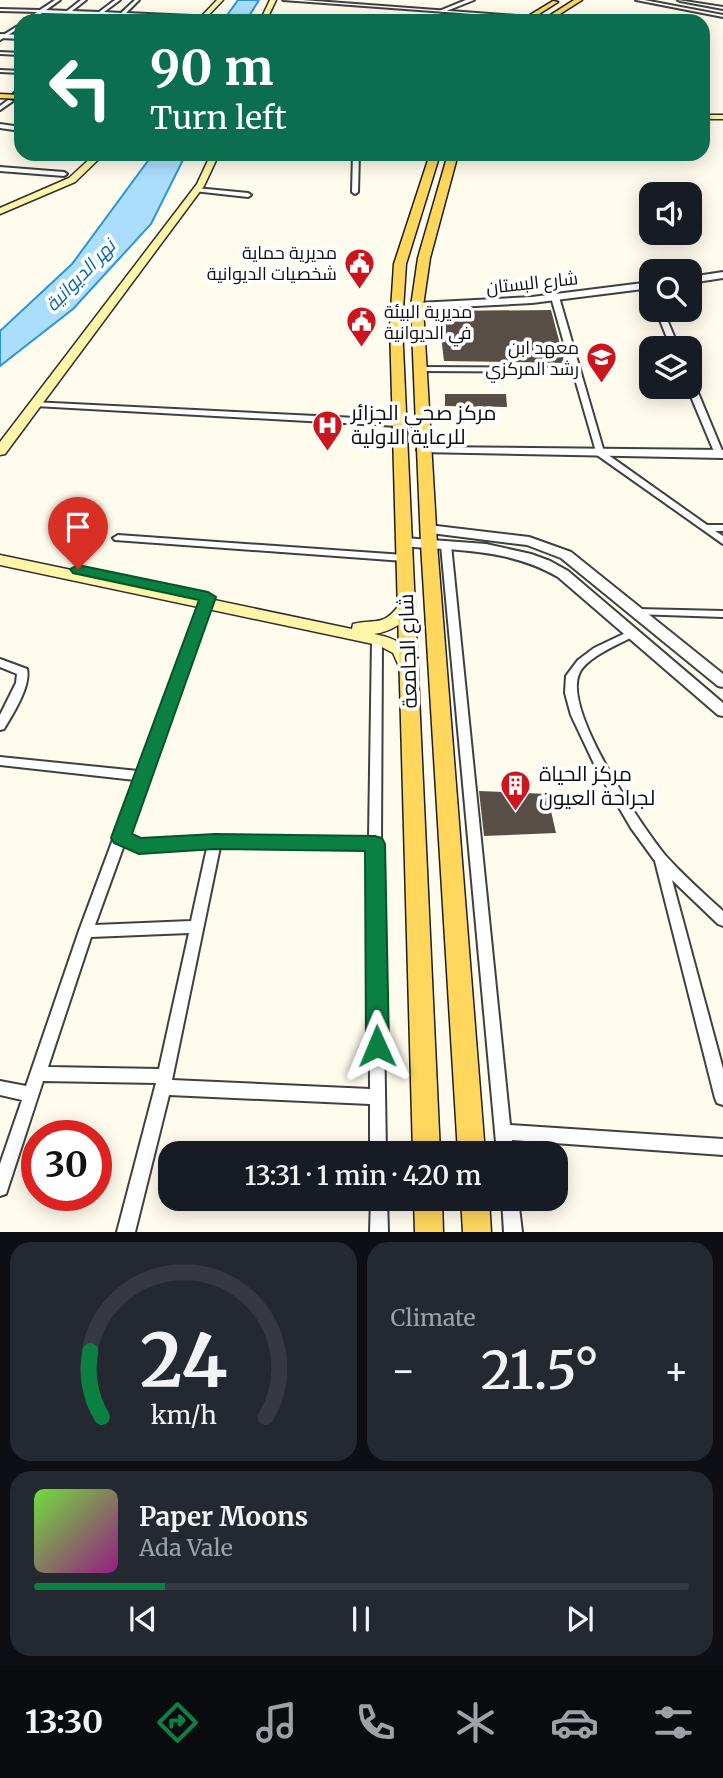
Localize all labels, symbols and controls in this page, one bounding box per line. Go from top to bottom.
text: 90 m [150,37,274,98]
icon: left [35,42,126,133]
text: Turn left [150,98,287,138]
map controls [639,182,702,399]
button: sound [639,182,702,245]
water label: نهر الديوانية [40,233,122,316]
place label: مديرية حماية شخصيات الديوانية [207,241,337,285]
public building icon: مديرية حماية شخصيات الديوانية [343,246,377,290]
button: search [639,259,702,322]
street label: شارع البستان [485,266,579,300]
place label: مديرية البيئة في الديوانية [384,300,472,347]
public building icon: مديرية البيئة في الديوانية [344,305,378,349]
place label: معهد ابن رشد المركزي [485,336,579,383]
button: layers [639,336,702,399]
school or university icon: معهد ابن رشد المركزي [585,341,619,385]
place label: مركز صحي الجزائر للرعاية الاولية [350,399,497,450]
hospital icon: مركز صحي الجزائر للرعاية الاولية [311,408,345,452]
pin [48,497,108,569]
icon: arrive [59,508,97,546]
street label: شارع الجامعة [392,593,424,709]
place label: مركز الحياة لجراحة العيون [539,760,655,811]
building icon: مركز الحياة لجراحة العيون [499,769,533,813]
position arrow [340,1009,414,1083]
speed limit sign: 30 [21,1120,112,1211]
text: 13:31 · 1 min · 420 m [245,1159,481,1192]
text: Climate [391,1303,476,1332]
text: 24 [139,1316,227,1408]
text: 21.5° [481,1338,599,1403]
text: − [391,1347,416,1394]
text: + [664,1347,689,1394]
text: km/h [150,1399,216,1431]
text: Paper Moons [139,1500,308,1533]
text: Ada Vale [139,1533,233,1562]
icon: previous [124,1600,162,1638]
icon: pause [342,1600,380,1638]
icon: next [561,1600,599,1638]
icon: directions [153,1698,202,1747]
icon: music [252,1698,301,1747]
icon: phone [351,1698,400,1747]
icon: climate [451,1698,500,1747]
icon: car [550,1698,599,1747]
icon: filters [649,1698,698,1747]
text: 13:30 [25,1702,103,1742]

